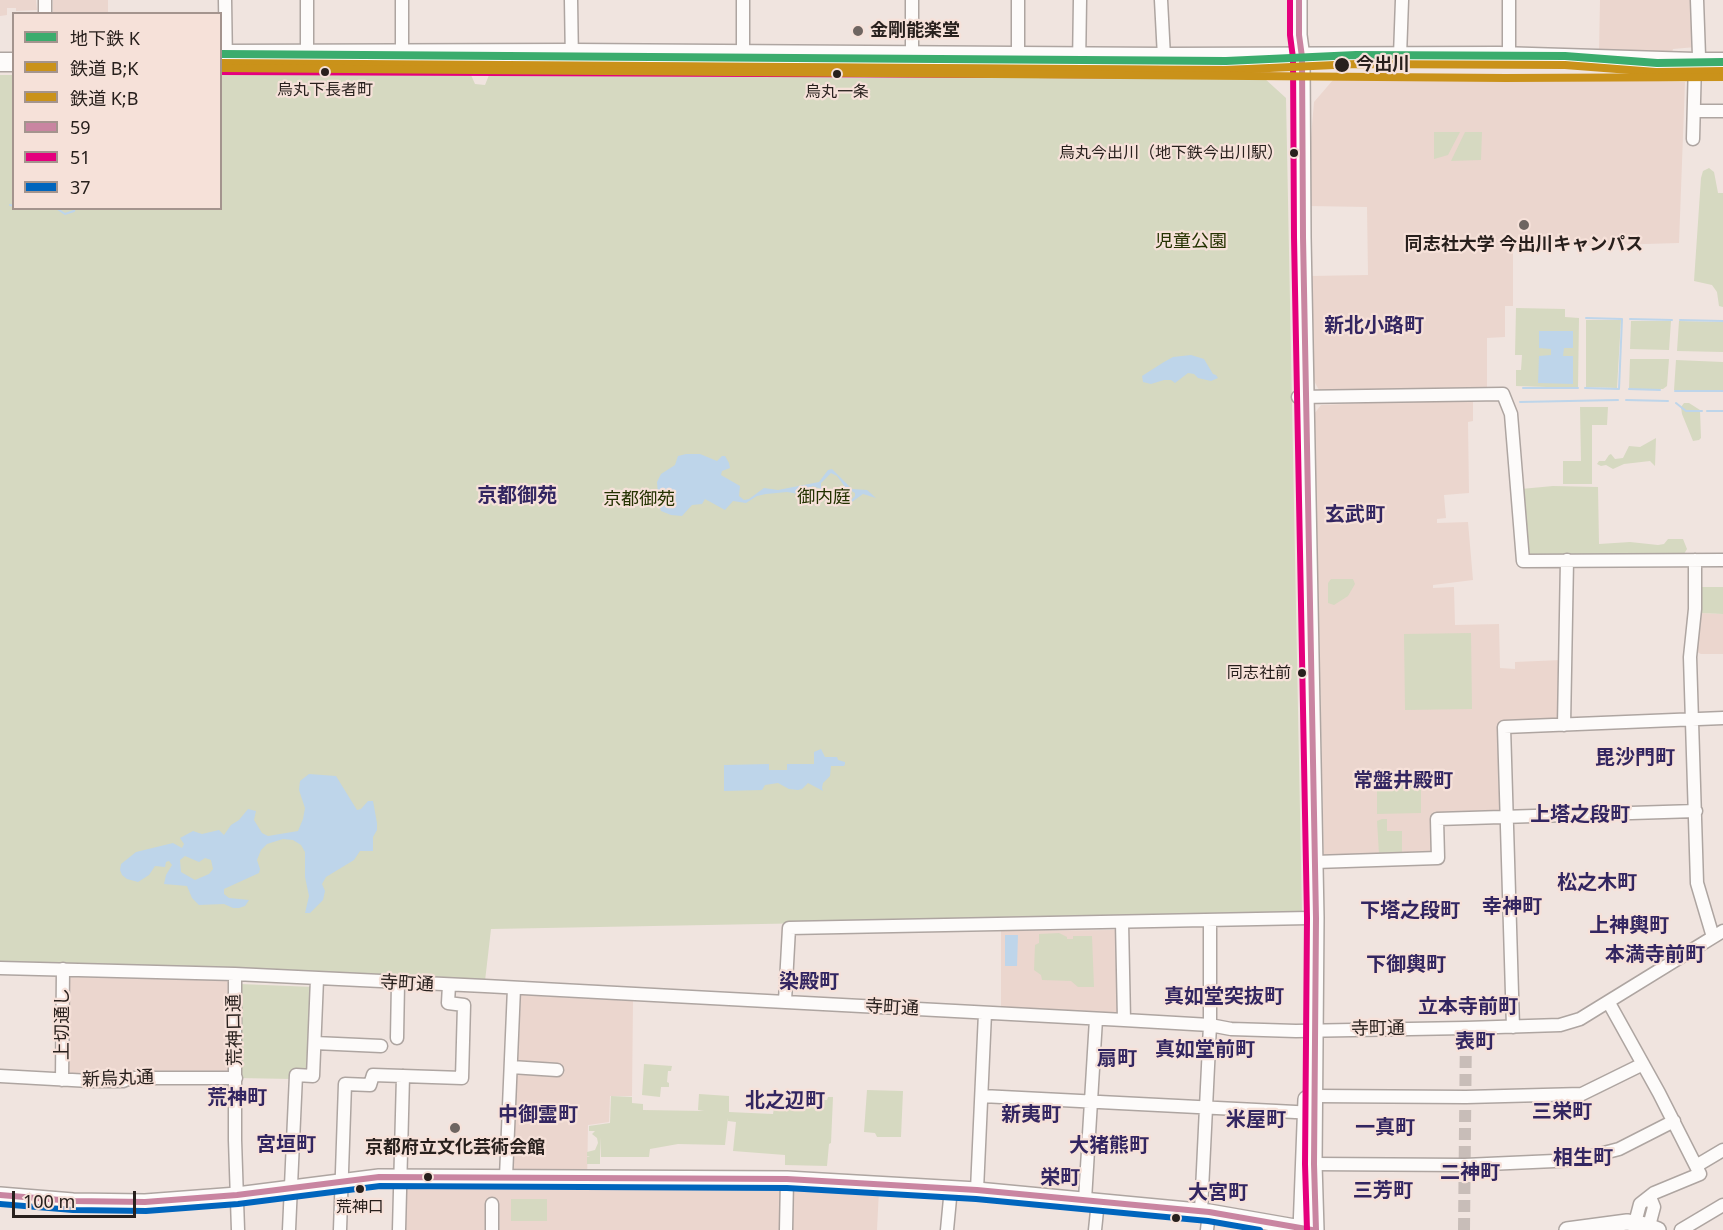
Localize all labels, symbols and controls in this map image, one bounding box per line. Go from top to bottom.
legend [12,12,222,210]
place label: 金剛能楽堂 [870,20,960,42]
marker: 金剛能楽堂 [851,24,865,38]
text: 地下鉄 K [70,26,140,50]
place label: 今出川 [1356,54,1410,76]
text: 鉄道 B;K [70,56,138,80]
marker: 今出川 [1333,56,1351,74]
marker: 烏丸下長者町 [319,66,331,78]
marker: 烏丸一条 [831,68,843,80]
place label: 烏丸下長者町 [277,80,373,100]
place label: 烏丸一条 [805,82,869,102]
text: 鉄道 K;B [70,86,138,110]
text: 59 [70,115,91,139]
place label: 烏丸今出川（地下鉄今出川駅） [1059,143,1283,163]
text: 51 [70,145,91,169]
marker: 烏丸今出川（地下鉄今出川駅） [1288,147,1300,159]
text: 37 [70,175,91,199]
marker: 同志社大学 今出川キャンパス [1517,218,1531,232]
park label: 児童公園 [1155,231,1227,253]
place label: 同志社大学 今出川キャンパス [1405,234,1643,256]
district label: 新北小路町 [1324,314,1424,338]
district label: 京都御苑 [477,484,557,508]
park label: 御内庭 [797,487,851,509]
park label: 京都御苑 [603,489,675,511]
district label: 玄武町 [1325,503,1385,527]
place label: 同志社前 [1227,663,1291,683]
marker: 同志社前 [1296,667,1308,679]
district label: 毘沙門町 [1595,746,1675,770]
district label: 常盤井殿町 [1353,769,1453,793]
district label: 上塔之段町 [1530,803,1630,827]
district label: 松之木町 [1557,871,1637,895]
district label: 幸神町 [1482,895,1542,919]
district label: 下塔之段町 [1360,899,1460,923]
district label: 上神輿町 [1589,914,1669,938]
district label: 本満寺前町 [1605,943,1705,967]
district label: 下御輿町 [1366,953,1446,977]
district label: 染殿町 [779,970,839,994]
street label: 寺町通 [379,972,435,996]
district label: 真如堂突抜町 [1164,985,1284,1009]
street label: 上切通し [52,988,74,1060]
street label: 荒神口通 [224,994,246,1066]
district label: 立本寺前町 [1418,995,1518,1019]
street label: 寺町通 [864,996,920,1020]
street label: 寺町通 [1351,1018,1405,1040]
district label: 表町 [1455,1030,1495,1054]
district label: 真如堂前町 [1155,1038,1255,1062]
district label: 扇町 [1097,1047,1137,1071]
street label: 新烏丸通 [82,1067,154,1091]
district label: 荒神町 [207,1086,267,1110]
district label: 北之辺町 [745,1089,825,1113]
district label: 三栄町 [1532,1100,1592,1124]
district label: 中御霊町 [498,1103,578,1127]
district label: 新夷町 [1001,1103,1061,1127]
district label: 米屋町 [1226,1108,1286,1132]
district label: 一真町 [1355,1116,1415,1140]
marker: 京都府立文化芸術会館 [448,1121,462,1135]
district label: 宮垣町 [256,1133,316,1157]
district label: 大猪熊町 [1069,1134,1149,1158]
place label: 京都府立文化芸術会館 [365,1137,545,1159]
district label: 相生町 [1553,1146,1613,1170]
district label: 二神町 [1440,1161,1500,1185]
district label: 栄町 [1040,1166,1080,1190]
unlabelled marker [422,1171,434,1183]
scale bar [15,1179,140,1217]
district label: 三芳町 [1353,1179,1413,1203]
district label: 大宮町 [1188,1181,1248,1205]
marker: 荒神口 [354,1183,366,1195]
text: 100 m [23,1189,75,1213]
place label: 荒神口 [336,1197,384,1217]
unlabelled marker [1170,1212,1182,1224]

